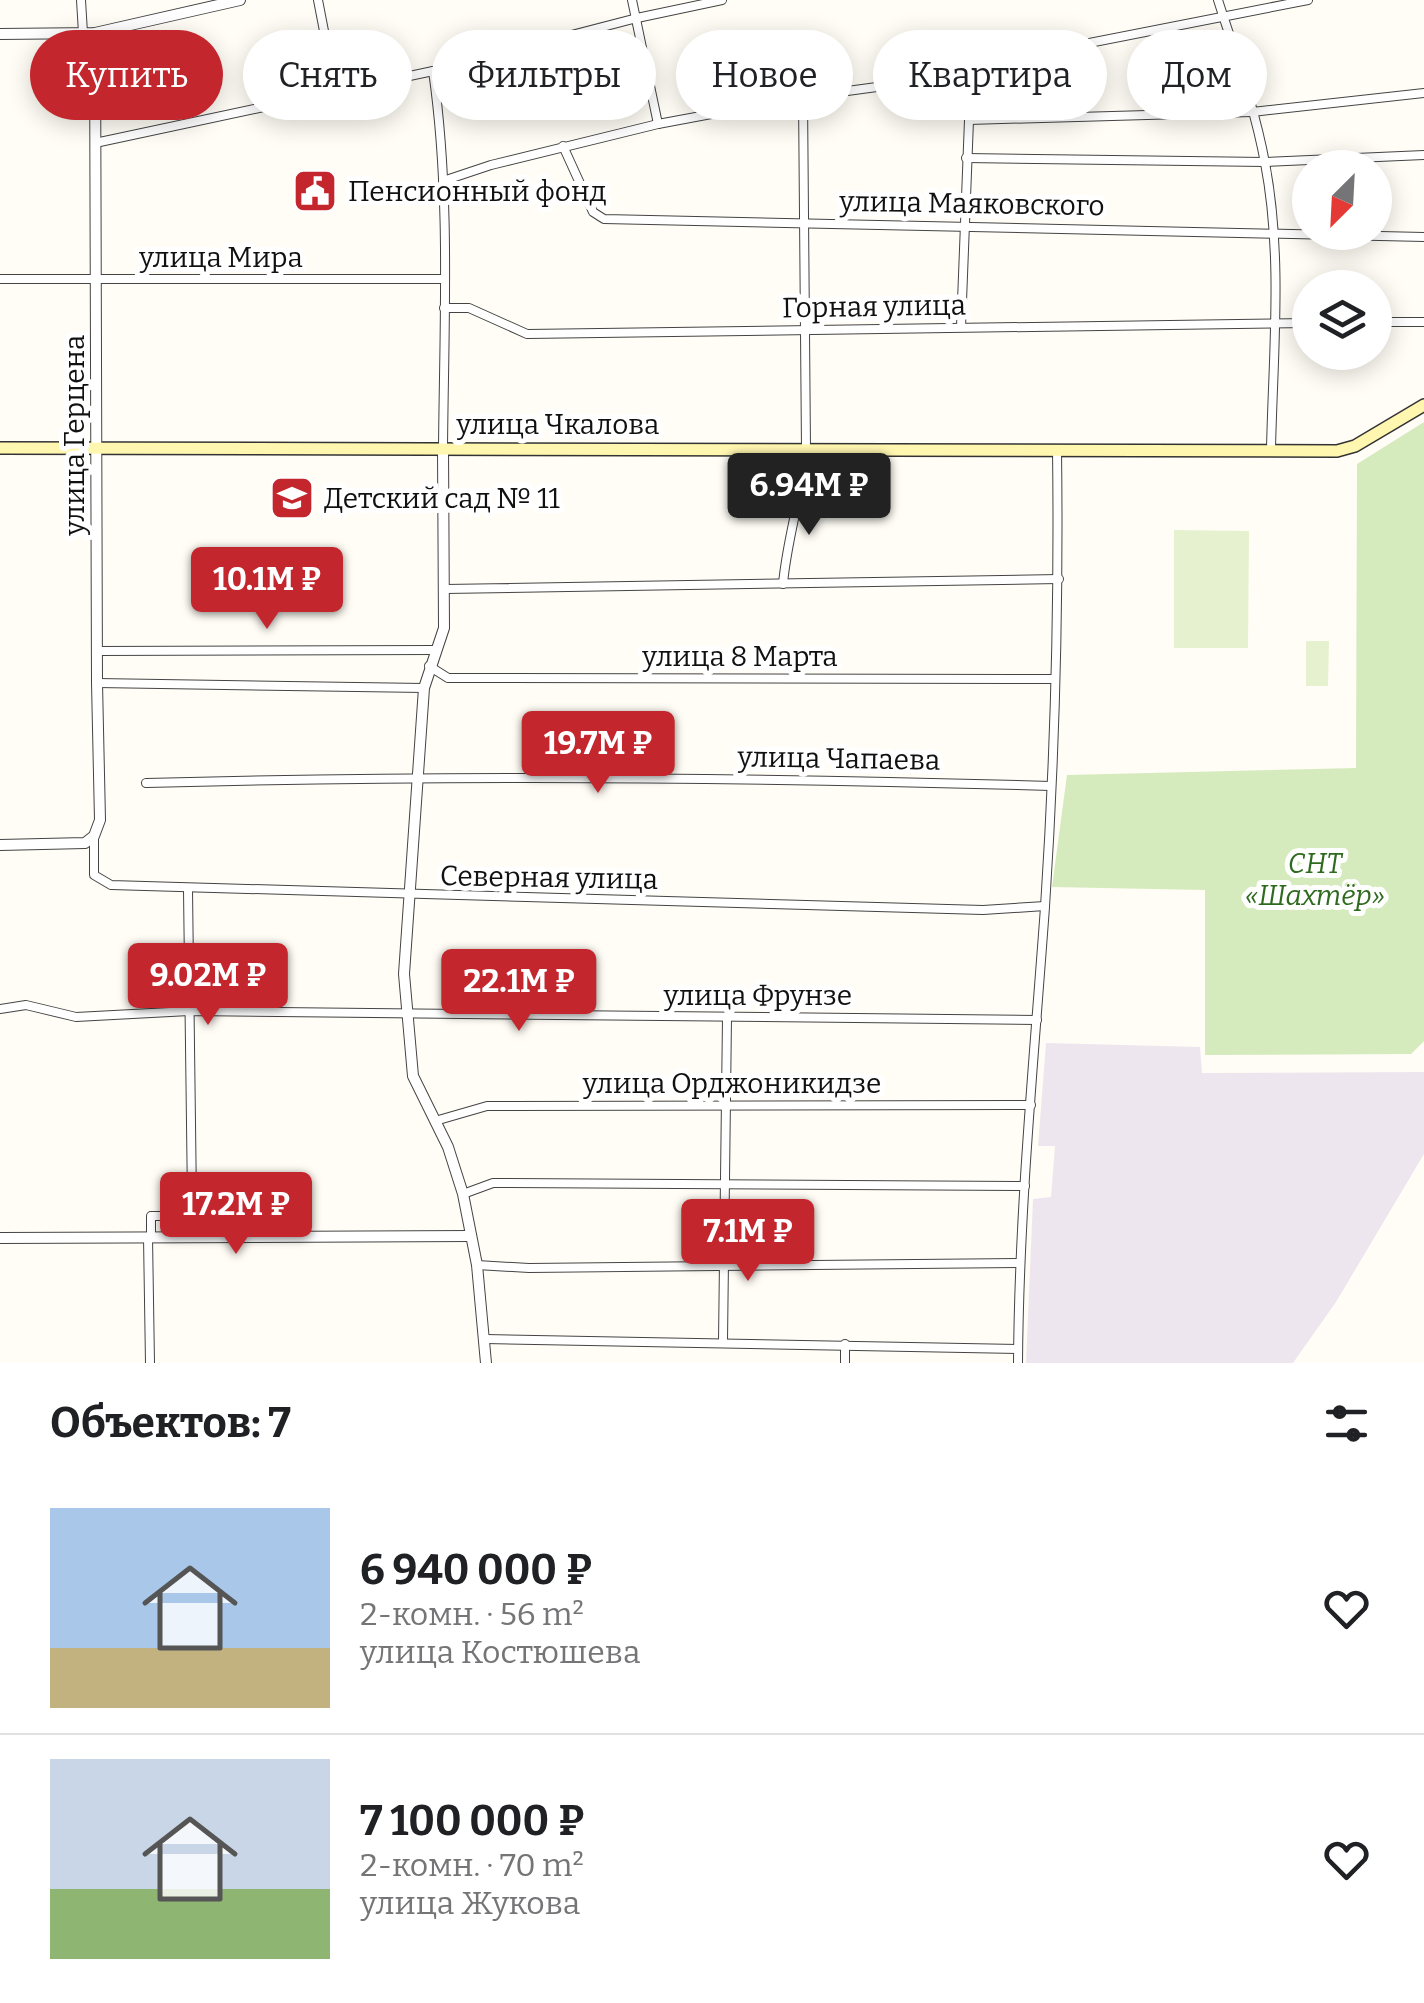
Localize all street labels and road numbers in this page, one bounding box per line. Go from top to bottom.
street label: улица Маяковского [838,185,1105,222]
street label: улица Мира [138,241,303,274]
street label: Горная улица [782,288,966,325]
street label: улица Герцена [58,335,91,536]
street label: улица Чкалова [456,408,659,441]
street label: улица 8 Марта [641,640,838,673]
street label: улица Чапаева [736,740,941,777]
street label: Северная улица [440,859,658,896]
street label: улица Фрунзе [663,979,852,1012]
street label: улица Орджоникидзе [582,1067,881,1100]

